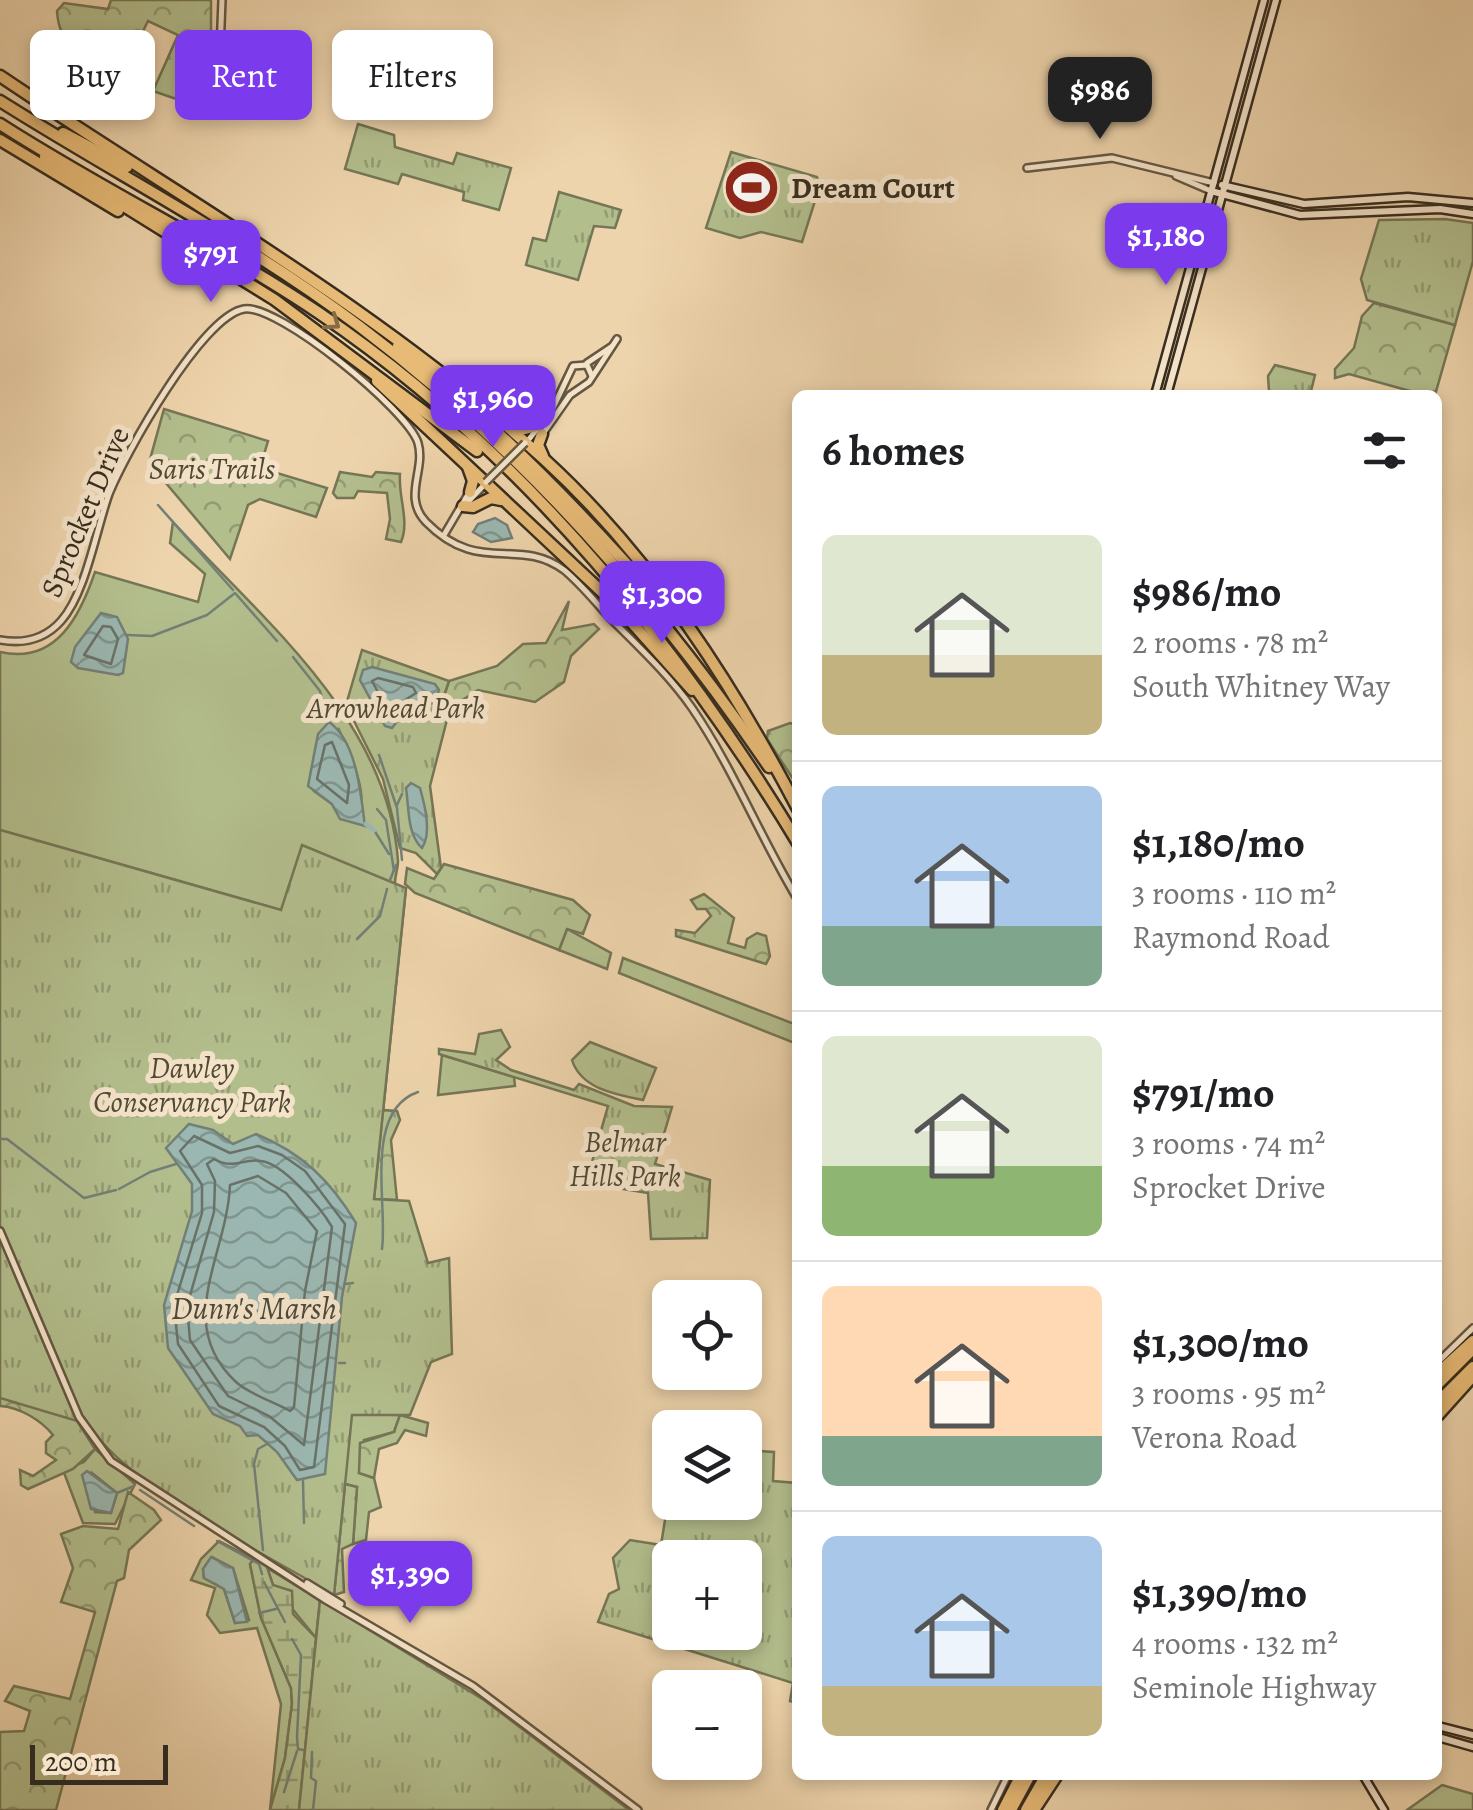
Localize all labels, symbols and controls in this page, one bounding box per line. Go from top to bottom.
chip: Buy [30,30,155,120]
chip: Rent [175,30,312,120]
chip: Filters [332,30,493,120]
pin: $986 [1041,57,1159,142]
text: $986 [1070,67,1130,111]
sports icon: Dream Court [722,158,782,218]
place label: Dream Court [791,168,955,208]
pin: $1,180 [1085,203,1247,288]
text: $1,180 [1127,213,1205,257]
pin: $791 [152,220,270,305]
text: $791 [184,230,238,274]
one-way arrow [321,311,340,329]
pin: $1,960 [412,365,574,450]
text: $1,960 [453,375,533,419]
street label: Sprocket Drive [31,421,139,603]
text: 6 homes [822,422,965,479]
icon: filters [1357,423,1412,478]
park label: Saris Trails [149,449,275,489]
pin: $1,300 [581,561,743,646]
text: $986/mo [1132,563,1281,620]
text: $1,300 [622,571,702,615]
icon: home [902,575,1022,695]
text: 2 rooms · 78 m² [1132,620,1328,664]
text: South Whitney Way [1132,664,1390,708]
park label: Arrowhead Park [305,688,485,728]
text: $1,180/mo [1132,814,1305,871]
icon: home [902,826,1022,946]
text: 3 rooms · 110 m² [1132,871,1336,915]
text: Raymond Road [1132,915,1330,959]
park label: Dawley Conservancy Park [93,1048,291,1122]
text: $791/mo [1132,1064,1275,1121]
icon: home [902,1076,1022,1196]
text: 3 rooms · 74 m² [1132,1121,1325,1165]
park label: Belmar Hills Park [569,1122,681,1196]
text: Sprocket Drive [1132,1165,1326,1209]
map controls [652,1280,762,1780]
button: locate [652,1280,762,1390]
water label: Dunn's Marsh [171,1286,337,1330]
text: $1,300/mo [1132,1314,1309,1371]
icon: home [902,1326,1022,1446]
text: 3 rooms · 95 m² [1132,1371,1326,1415]
button: layers [652,1410,762,1520]
text: Verona Road [1132,1415,1297,1459]
button: + [652,1540,762,1650]
pin: $1,390 [329,1541,491,1626]
text: $1,390 [370,1551,450,1595]
text: $1,390/mo [1132,1564,1307,1621]
icon: home [902,1576,1022,1696]
text: 4 rooms · 132 m² [1132,1621,1338,1665]
text: Seminole Highway [1132,1665,1376,1709]
button: − [652,1670,762,1780]
scale bar [30,1740,168,1784]
text: 200 m [45,1743,117,1781]

